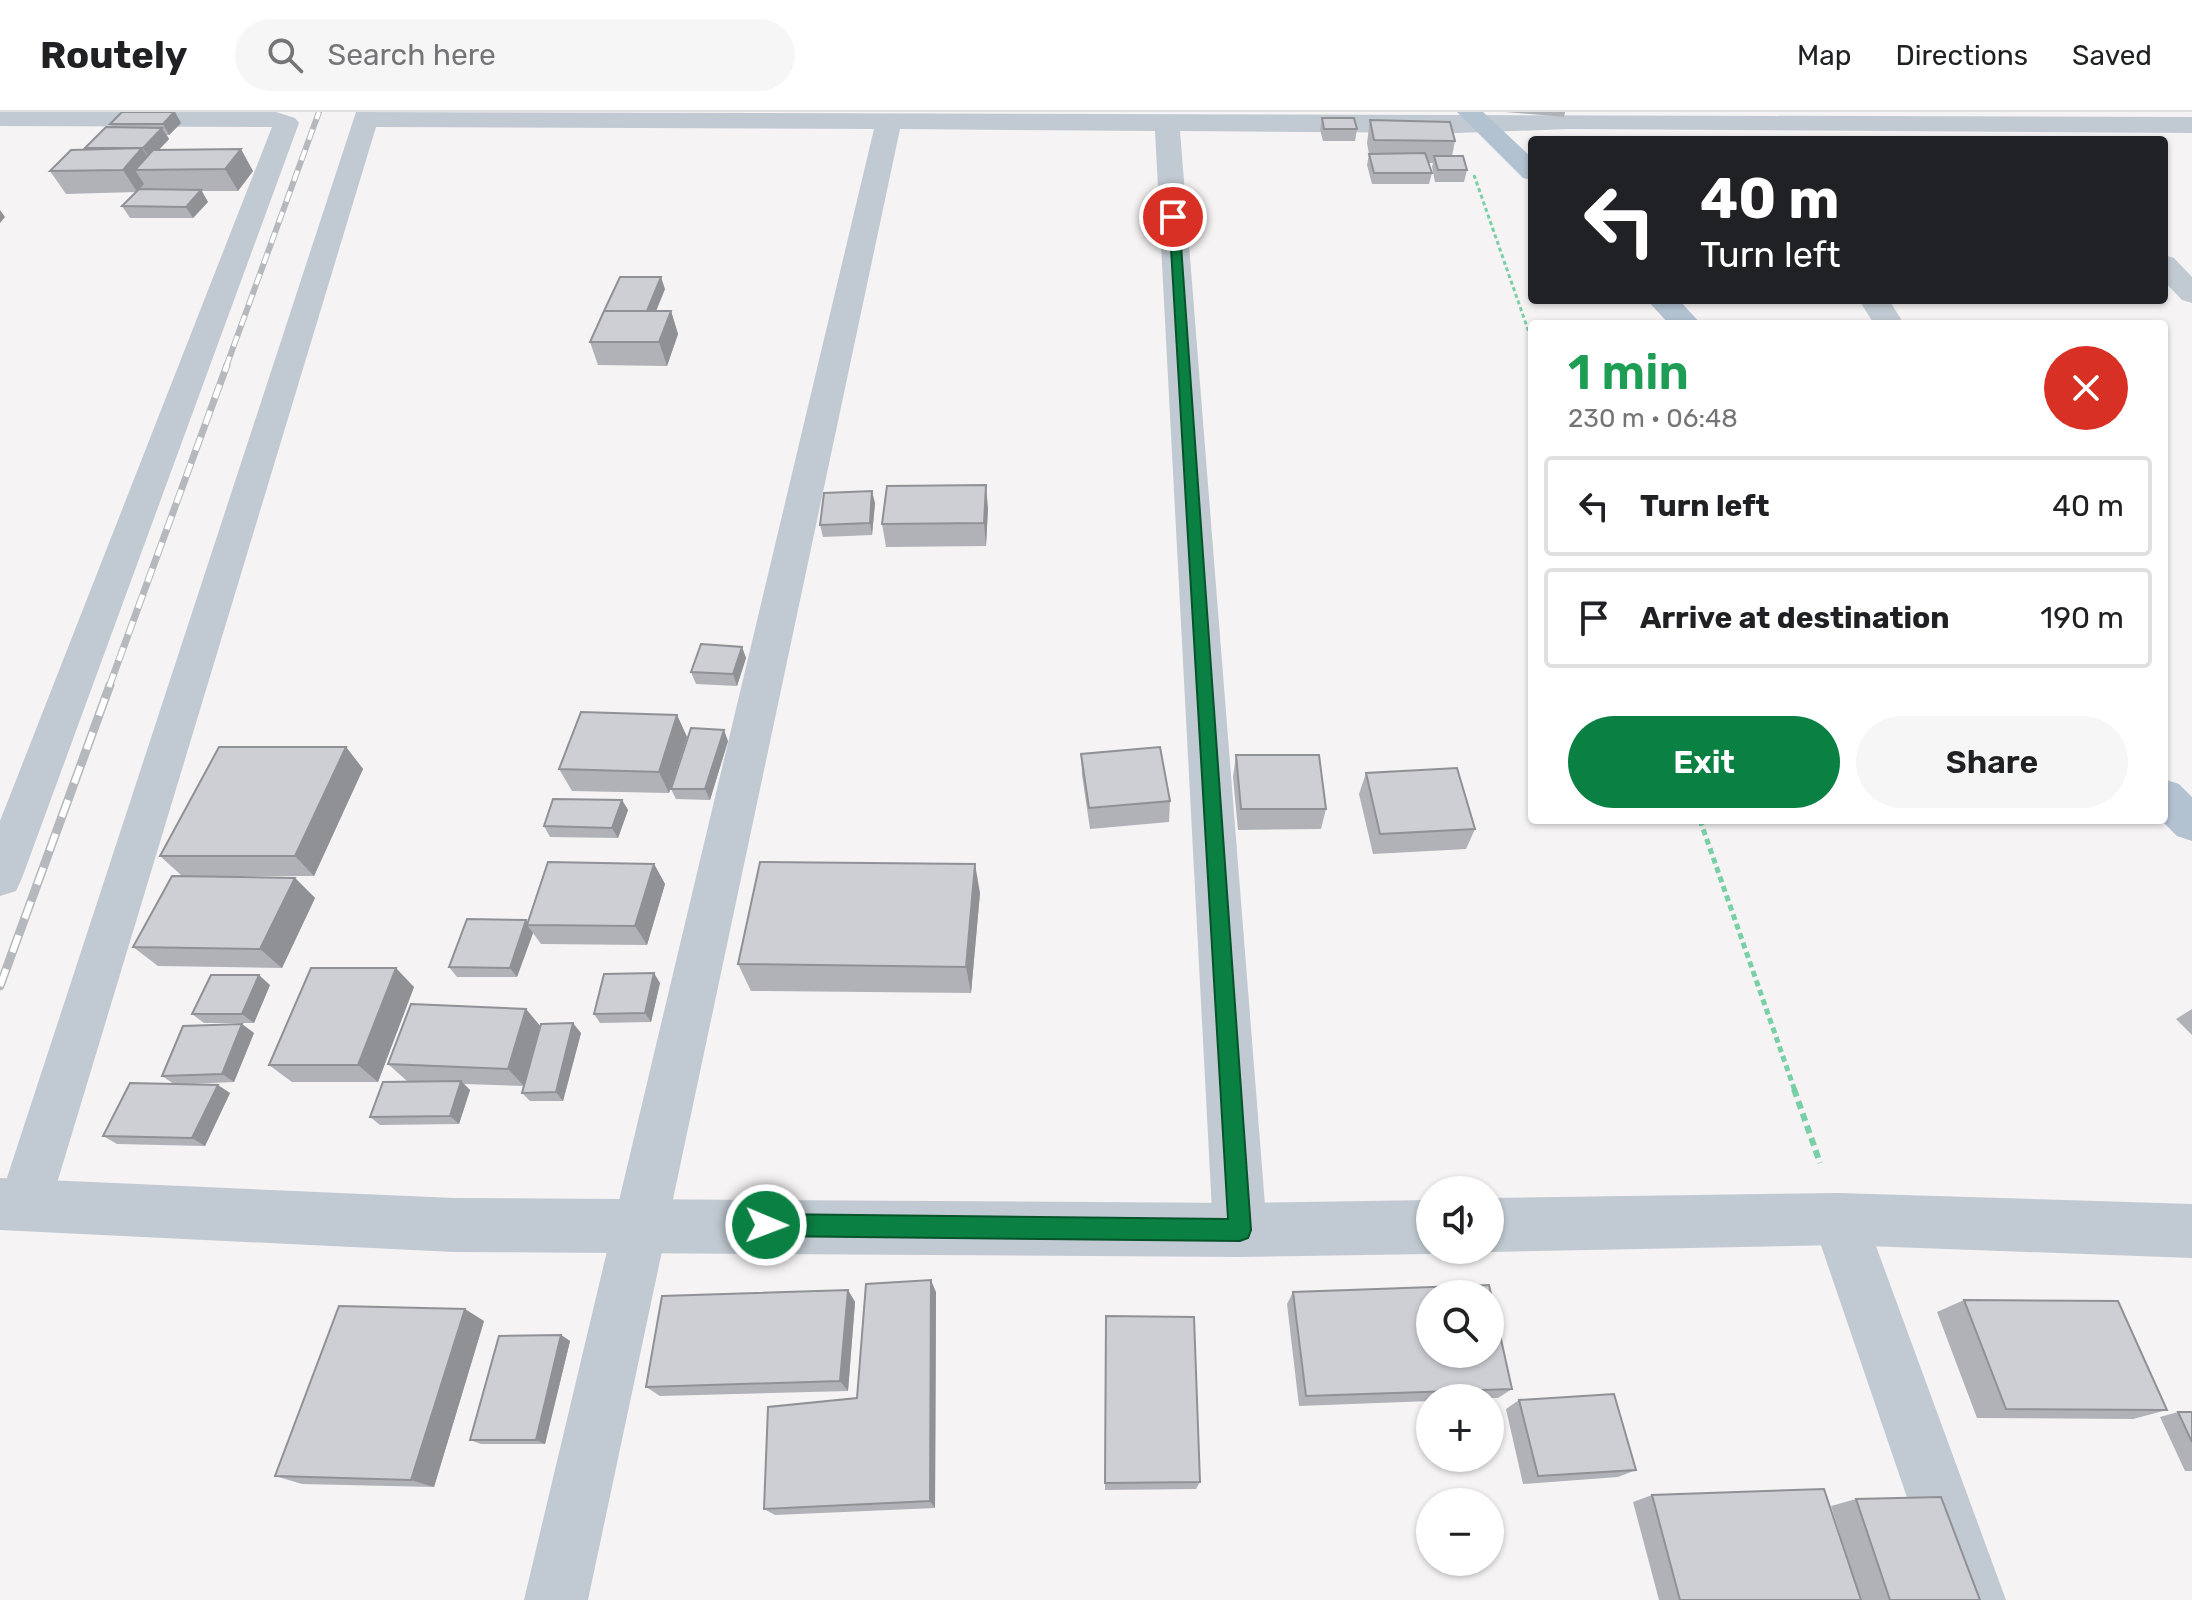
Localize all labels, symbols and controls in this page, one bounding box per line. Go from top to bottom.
search box [235,19,795,91]
text: Routely [40,32,187,78]
icon: search [263,33,307,77]
text: Search here [327,37,496,73]
text: Map [1797,39,1851,72]
text: Directions [1895,39,2028,72]
text: Saved [2072,39,2152,72]
text: 40 m [1700,166,1840,232]
icon: left [1568,168,1672,272]
pin [1139,183,1207,251]
icon: arrive [1151,195,1195,239]
text: Turn left [1700,233,1841,276]
text: 1 min [1568,344,1689,401]
button: close [2044,346,2128,430]
text: 230 m · 06:48 [1568,403,1738,434]
icon: left [1572,484,1616,528]
text: Turn left [1640,488,1770,524]
text: 40 m [2052,488,2124,524]
icon: arrive [1572,596,1616,640]
text: Arrive at destination [1640,600,1950,636]
text: 190 m [2040,600,2124,636]
button: Exit [1568,716,1840,808]
button: Share [1856,716,2128,808]
map controls [1416,1176,1504,1576]
button: sound [1416,1176,1504,1264]
position arrow [724,1183,808,1267]
button: search [1416,1280,1504,1368]
button: + [1416,1384,1504,1472]
button: − [1416,1488,1504,1576]

